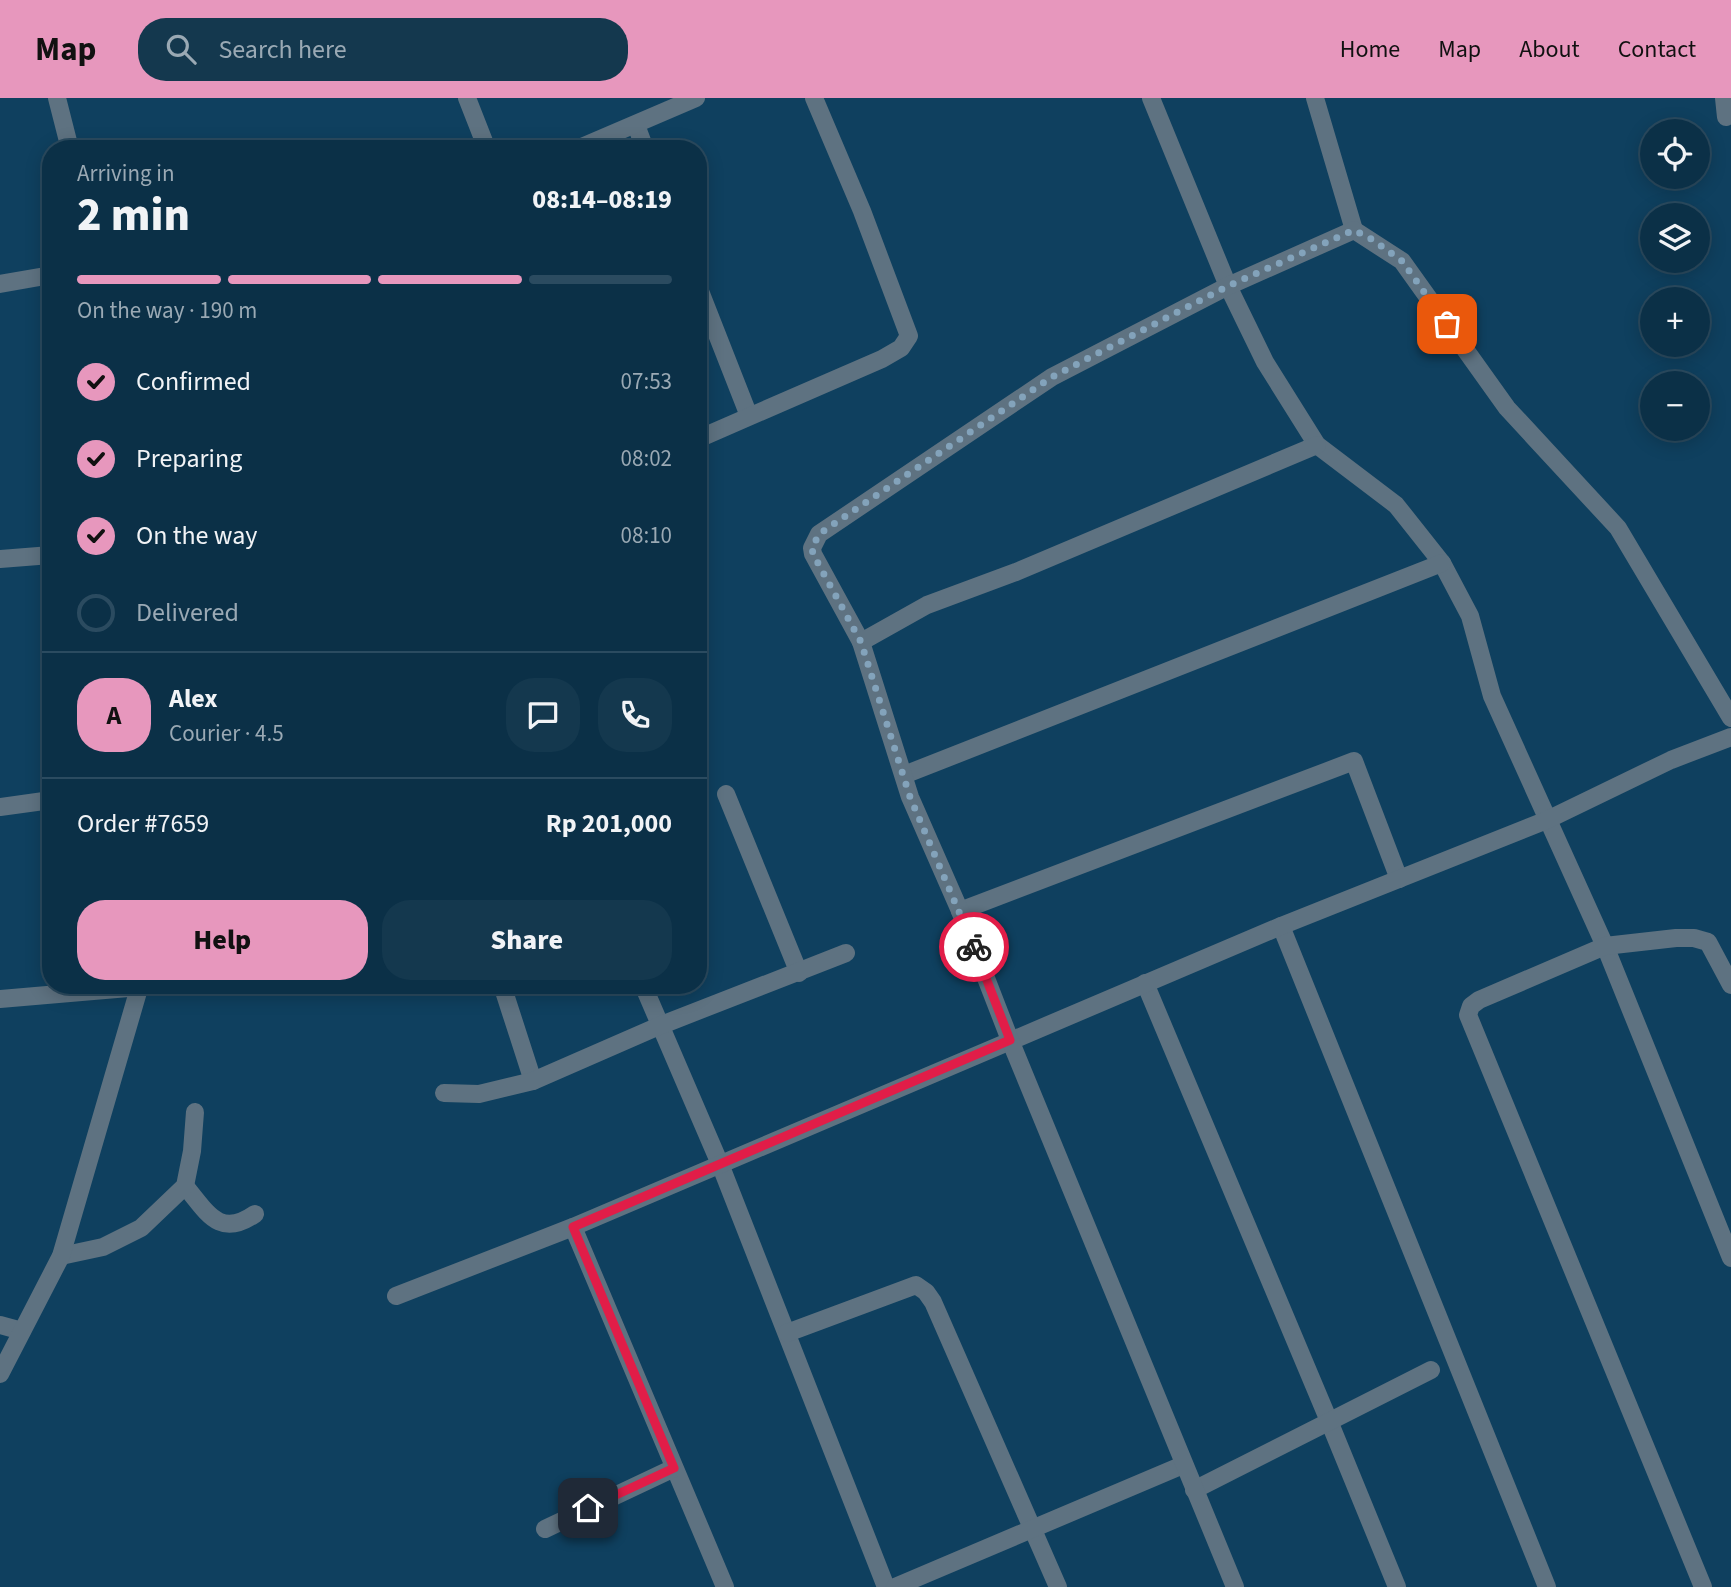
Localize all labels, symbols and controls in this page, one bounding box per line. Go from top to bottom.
search box [138,18,628,81]
text: Map [35,26,96,73]
icon: search [162,30,200,68]
text: Search here [218,31,347,68]
text: Home [1340,32,1400,67]
text: Map [1438,32,1481,67]
text: About [1519,32,1580,67]
text: Contact [1618,32,1696,67]
map controls [1640,119,1710,441]
button: locate [1640,119,1710,189]
text: Arriving in [77,157,175,190]
text: 08:14–08:19 [532,181,672,218]
text: 2 min [77,183,190,248]
button: layers [1640,203,1710,273]
button: + [1640,287,1710,357]
text: On the way · 190 m [77,294,257,327]
pin [1417,294,1477,354]
icon: bag [1428,305,1466,343]
icon: check [77,363,115,401]
text: Confirmed [136,363,251,400]
text: 07:53 [621,365,672,398]
button: − [1640,371,1710,441]
icon: check [77,440,115,478]
text: Preparing [136,440,242,477]
text: 08:02 [621,442,672,475]
icon: check [77,517,115,555]
text: On the way [136,517,257,554]
text: 08:10 [621,519,672,552]
text: Delivered [136,594,239,631]
button: chat [506,678,580,752]
button: phone [598,678,672,752]
text: Alex [169,680,218,717]
text: A [107,697,121,734]
text: Courier · 4.5 [169,717,284,750]
text: Order #7659 [77,805,209,842]
text: Rp 201,000 [546,805,672,842]
button: Help [77,900,368,980]
button: Share [382,900,672,980]
courier [939,912,1009,982]
icon: bike [955,928,993,966]
pin [558,1478,618,1538]
icon: home [569,1489,607,1527]

